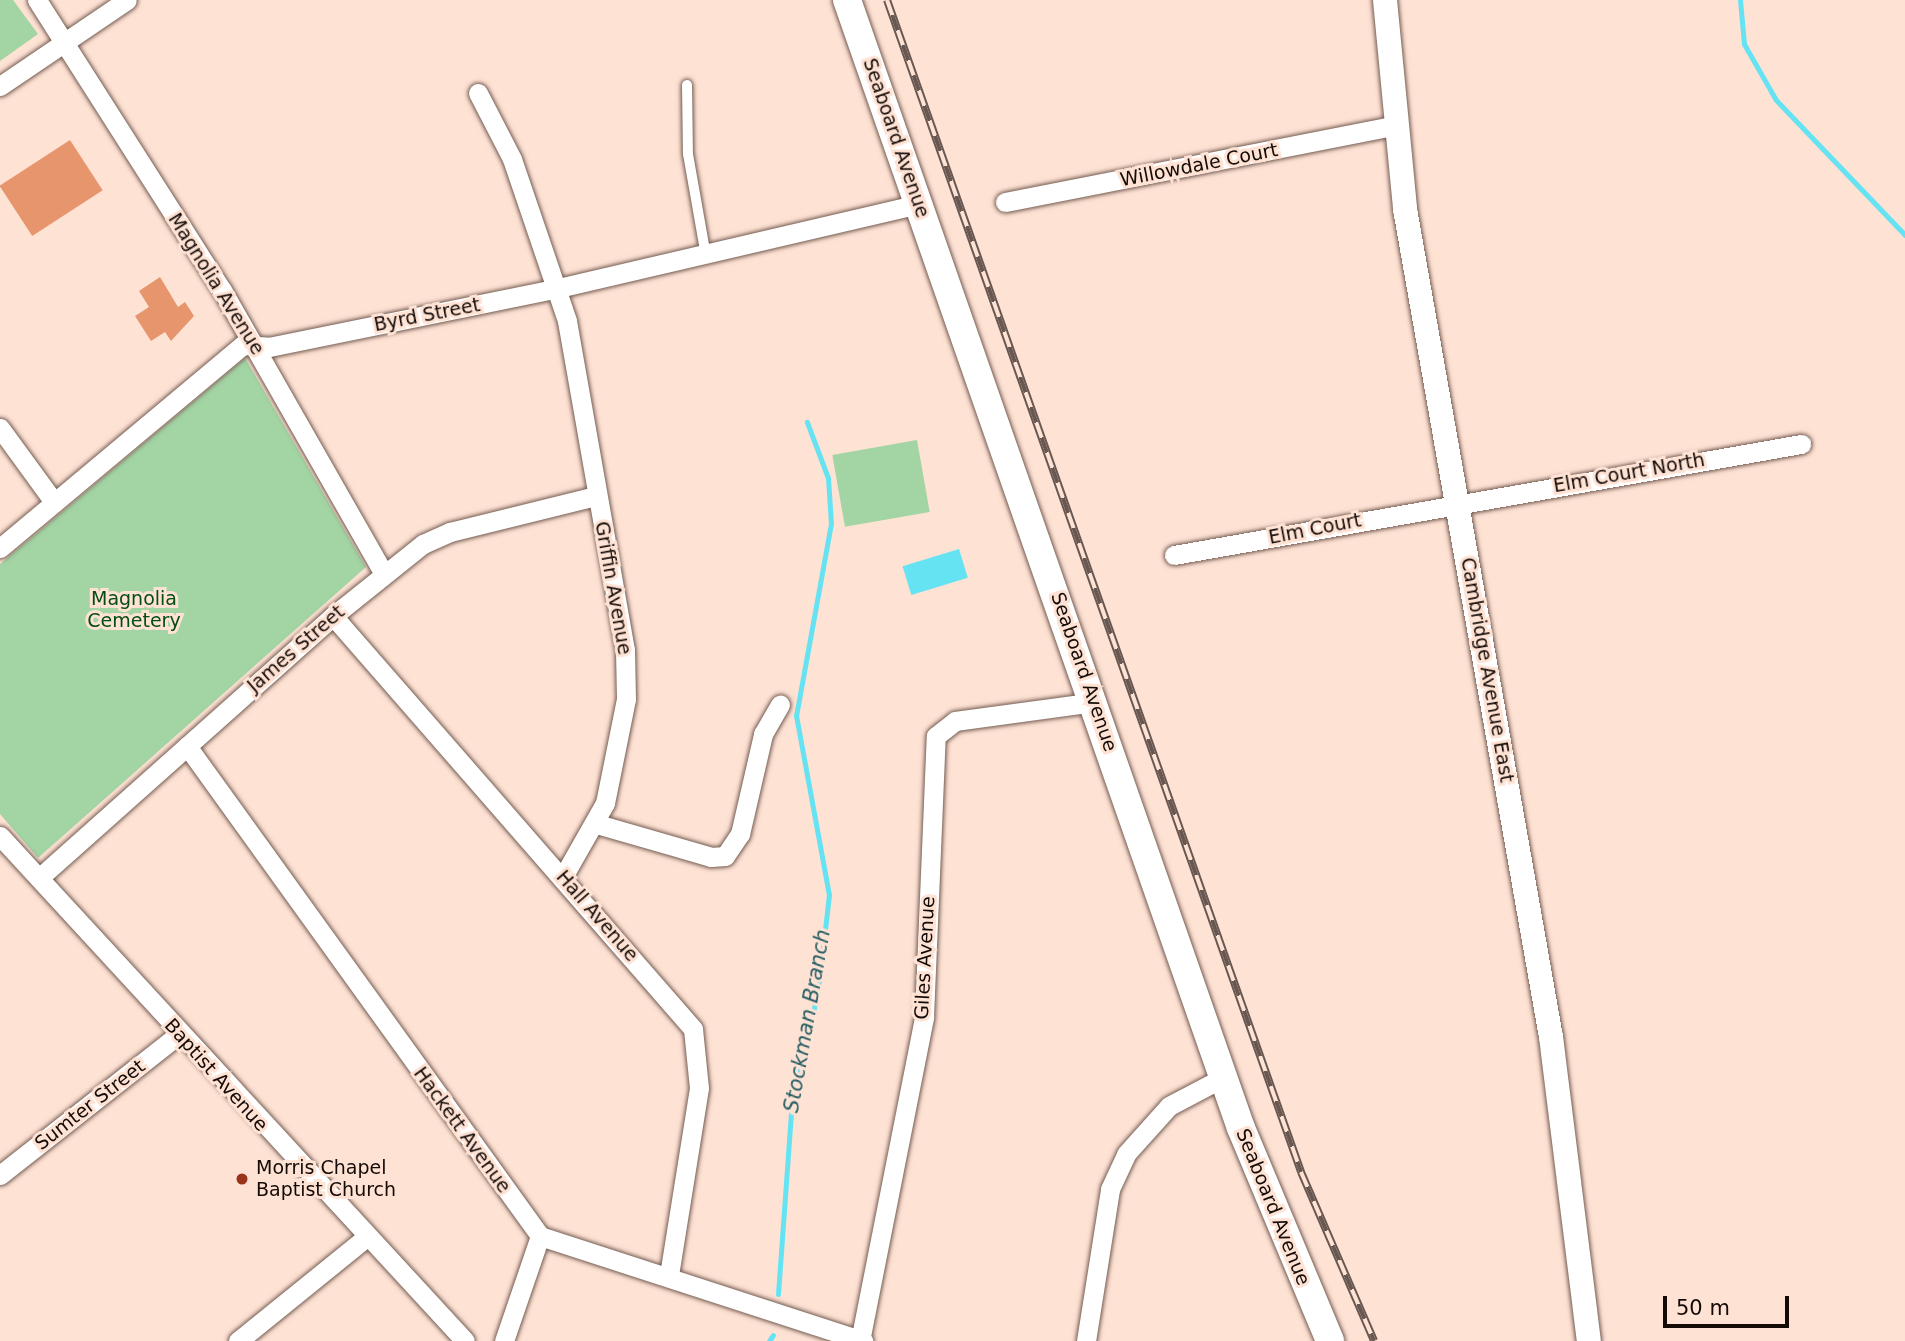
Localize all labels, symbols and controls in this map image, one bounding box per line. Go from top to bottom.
street label: Seaboard Avenue [858,55,934,221]
street label: Willowdale Court [1118,139,1280,191]
street label: Magnolia Avenue [163,209,269,359]
street label: Byrd Street [372,294,482,336]
street label: Elm Court North [1552,448,1706,498]
street label: Elm Court [1267,509,1363,549]
street label: Griffin Avenue [590,520,636,656]
street label: Cambridge Avenue East [1456,556,1518,784]
park label: Magnolia Cemetery [87,588,181,632]
street label: Seaboard Avenue [1046,589,1122,755]
street label: James Street [243,601,349,697]
street label: Hall Avenue [551,866,643,966]
street label: Giles Avenue [910,896,940,1020]
water label: Stockman Branch [778,927,836,1115]
street label: Baptist Avenue [160,1014,272,1136]
street label: Sumter Street [30,1055,150,1155]
street label: Hackett Avenue [409,1063,515,1197]
street label: Seaboard Avenue [1231,1125,1315,1289]
place label: Morris Chapel Baptist Church [256,1157,396,1201]
marker: Morris Chapel Baptist Church [234,1171,250,1187]
scale bar [1667,1282,1793,1326]
text: 50 m [1676,1296,1730,1320]

